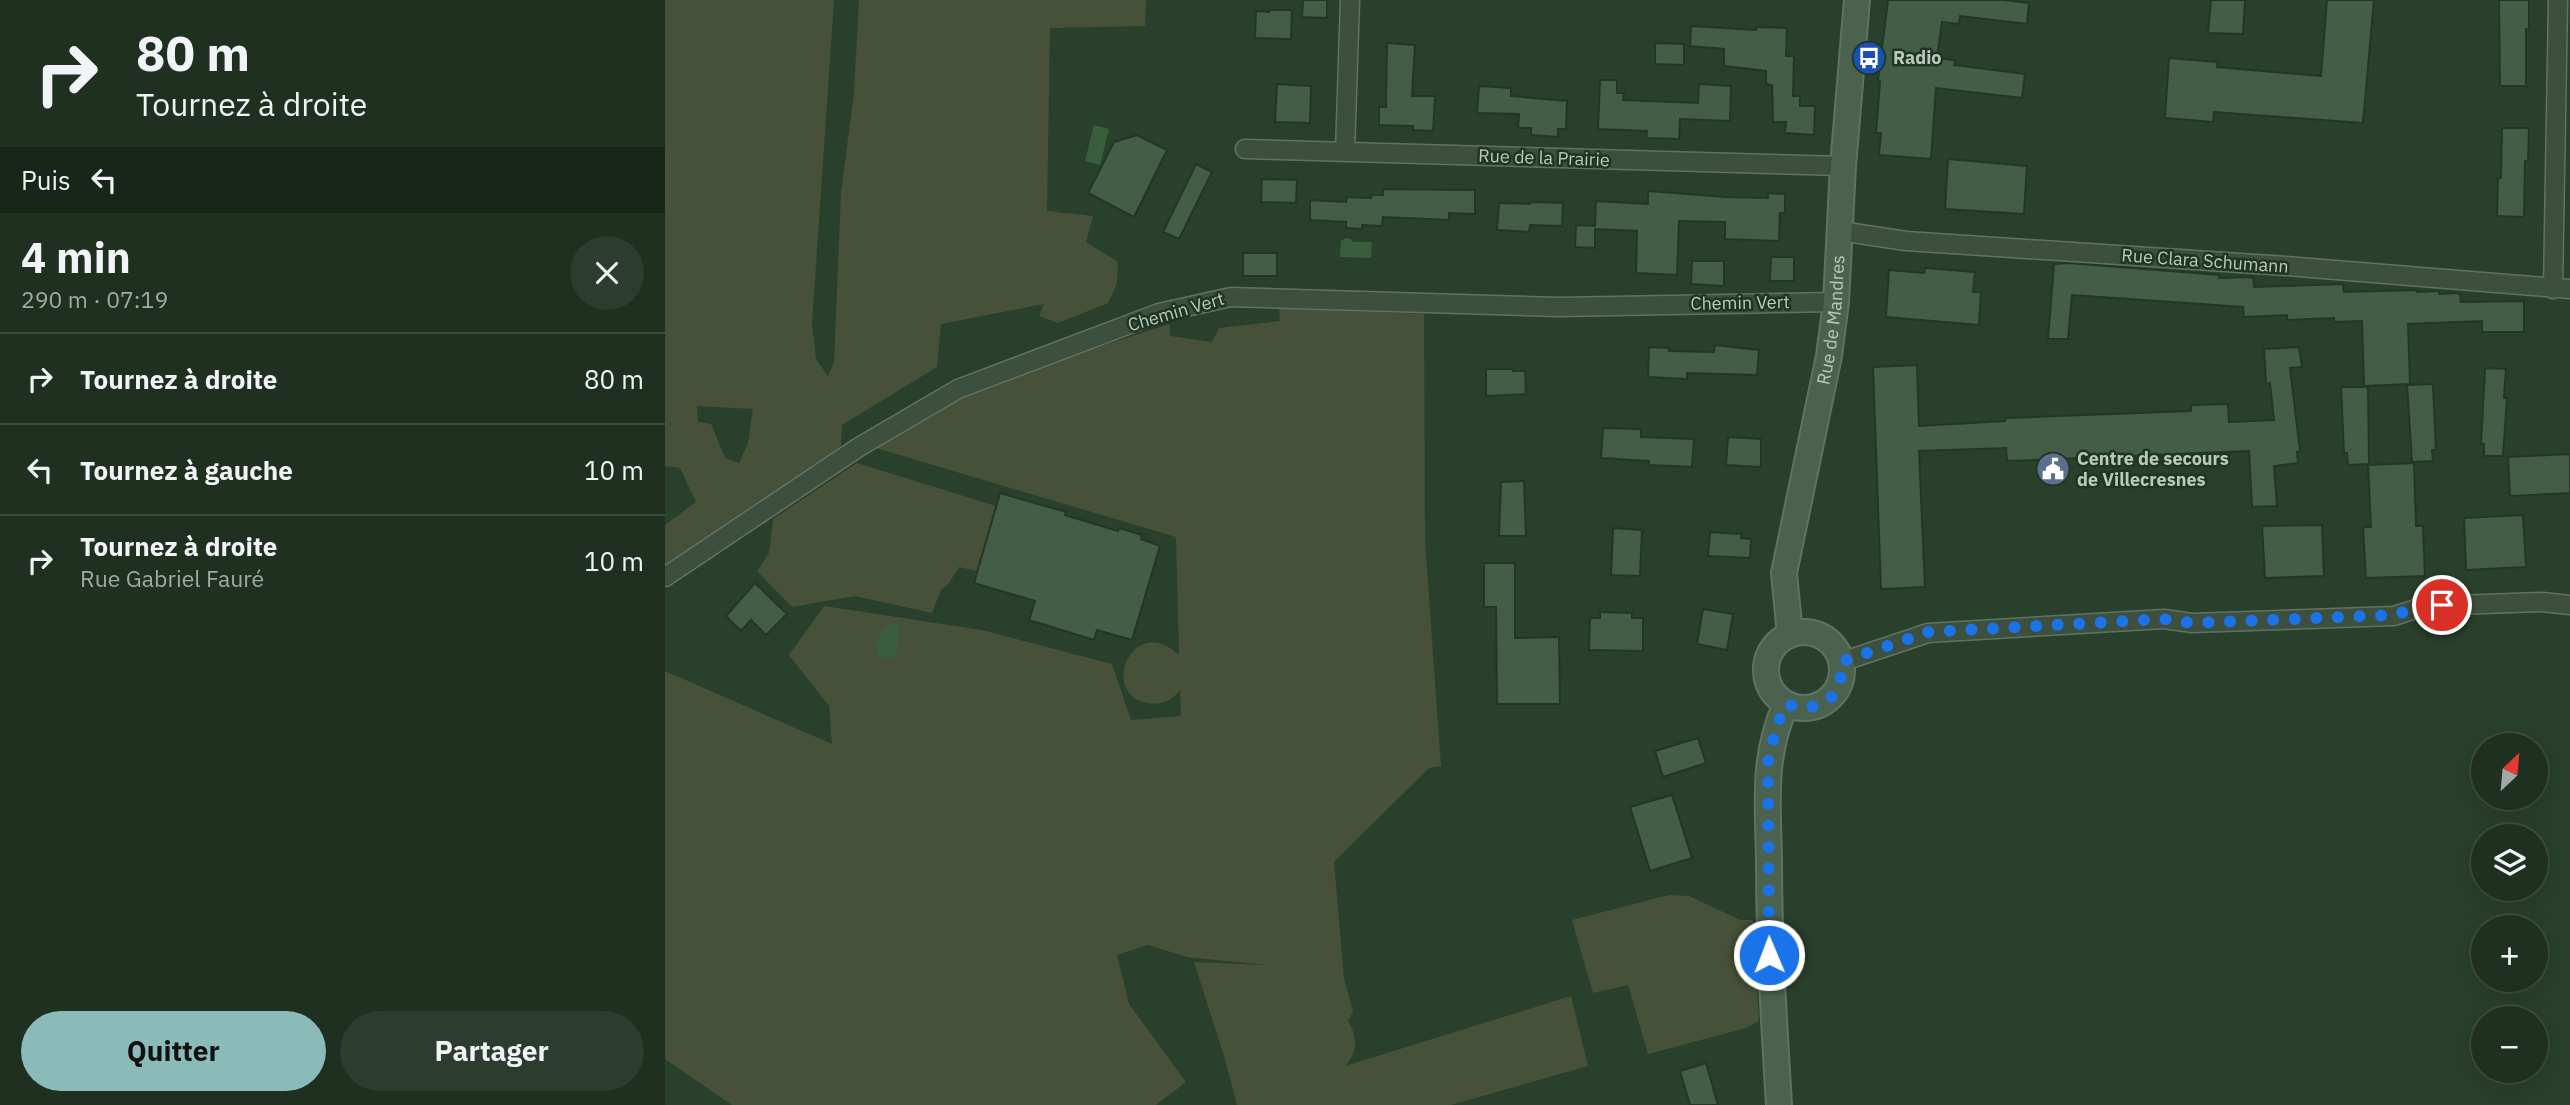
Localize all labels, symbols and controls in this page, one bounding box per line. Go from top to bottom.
text: 80 m [136,21,250,84]
icon: right [21,28,112,119]
bus stop icon: Radio [1850,39,1888,77]
place label: Radio [1893,46,1941,69]
text: Tournez à droite [136,83,367,125]
street label: Rue de la Prairie [1478,144,1610,171]
icon: left [85,161,123,199]
text: Puis [21,163,71,197]
text: 4 min [21,230,131,285]
button: close [570,236,644,310]
street label: Rue Clara Schumann [2121,243,2289,278]
street label: Rue de Mandres [1811,254,1849,387]
text: 290 m · 07:19 [21,284,168,314]
street label: Chemin Vert [1125,287,1227,336]
street label: Chemin Vert [1690,290,1790,315]
icon: right [21,360,59,398]
text: Tournez à droite [80,362,277,396]
text: 80 m [584,362,644,396]
place label: Centre de secours de Villecresnes [2077,447,2229,491]
public building icon: Centre de secours de Villecresnes [2034,450,2072,488]
icon: left [21,451,59,489]
text: Tournez à gauche [80,453,293,487]
text: 10 m [584,453,644,487]
text: Tournez à droite [80,529,277,563]
icon: right [21,542,59,580]
text: 10 m [584,544,644,578]
text: Rue Gabriel Fauré [80,563,264,593]
pin [2412,575,2472,635]
icon: arrive [2423,586,2461,624]
north arrow [2471,733,2548,810]
map controls [2471,733,2548,1083]
button: layers [2471,824,2548,901]
button: + [2471,915,2548,992]
position arrow [1732,918,1806,992]
button: − [2471,1006,2548,1083]
button: Quitter [21,1011,326,1091]
button: Partager [340,1011,644,1091]

